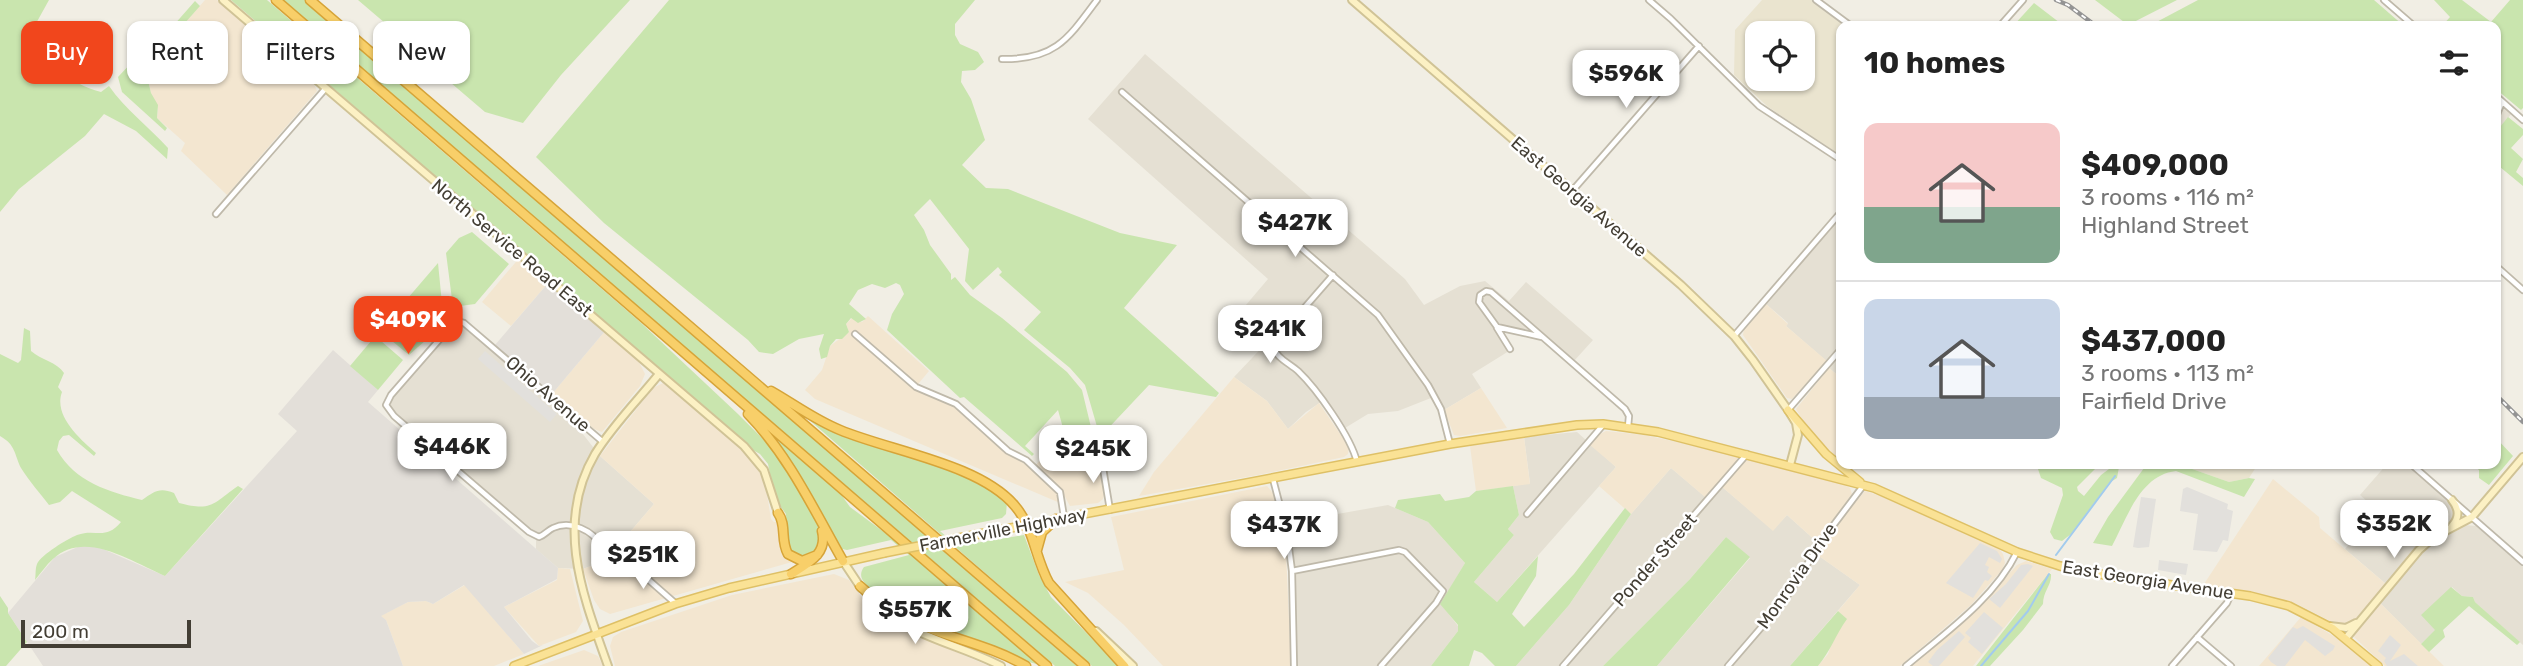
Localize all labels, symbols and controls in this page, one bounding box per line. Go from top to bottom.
chip: Buy [21,21,113,84]
chip: Rent [127,21,228,84]
chip: Filters [242,21,359,84]
chip: New [373,21,470,84]
map controls [1745,21,1815,91]
button: locate [1745,21,1815,91]
icon: filters [2435,44,2473,82]
text: 10 homes [1864,45,2005,81]
pin: $596K [1577,50,1675,110]
text: $596K [1588,59,1664,87]
street label: East Georgia Avenue [1507,132,1651,262]
text: $409,000 [2081,147,2229,183]
icon: home [1920,151,2004,235]
street label: North Service Road East [427,174,597,322]
text: 3 rooms · 116 m² [2081,183,2254,211]
pin: $427K [1246,200,1344,259]
text: $427K [1258,208,1332,236]
text: Highland Street [2081,211,2249,239]
pin: $409K [359,296,457,356]
text: $409K [370,305,446,333]
pin: $241K [1221,306,1319,365]
text: $241K [1234,314,1306,342]
text: $437,000 [2081,323,2226,359]
icon: home [1920,327,2004,411]
street label: Ohio Avenue [501,351,595,437]
text: 3 rooms · 113 m² [2081,359,2254,387]
text: Fairfield Drive [2081,387,2227,415]
pin: $446K [403,424,501,483]
pin: $245K [1044,426,1142,485]
text: $446K [413,432,491,460]
text: $245K [1055,434,1131,462]
pin: $352K [2345,500,2443,560]
pin: $437K [1235,502,1333,561]
street label: Farmerville Highway [918,503,1089,557]
street label: Ponder Street [1609,509,1701,611]
text: $352K [2356,509,2432,537]
text: $437K [1247,510,1321,538]
street label: Monrovia Drive [1752,519,1842,633]
pin: $251K [594,532,692,591]
text: $251K [607,540,679,568]
street label: East Georgia Avenue [2061,556,2235,604]
pin: $557K [866,586,964,646]
text: $557K [878,595,952,623]
scale bar [21,617,191,649]
text: 200 m [32,620,89,643]

